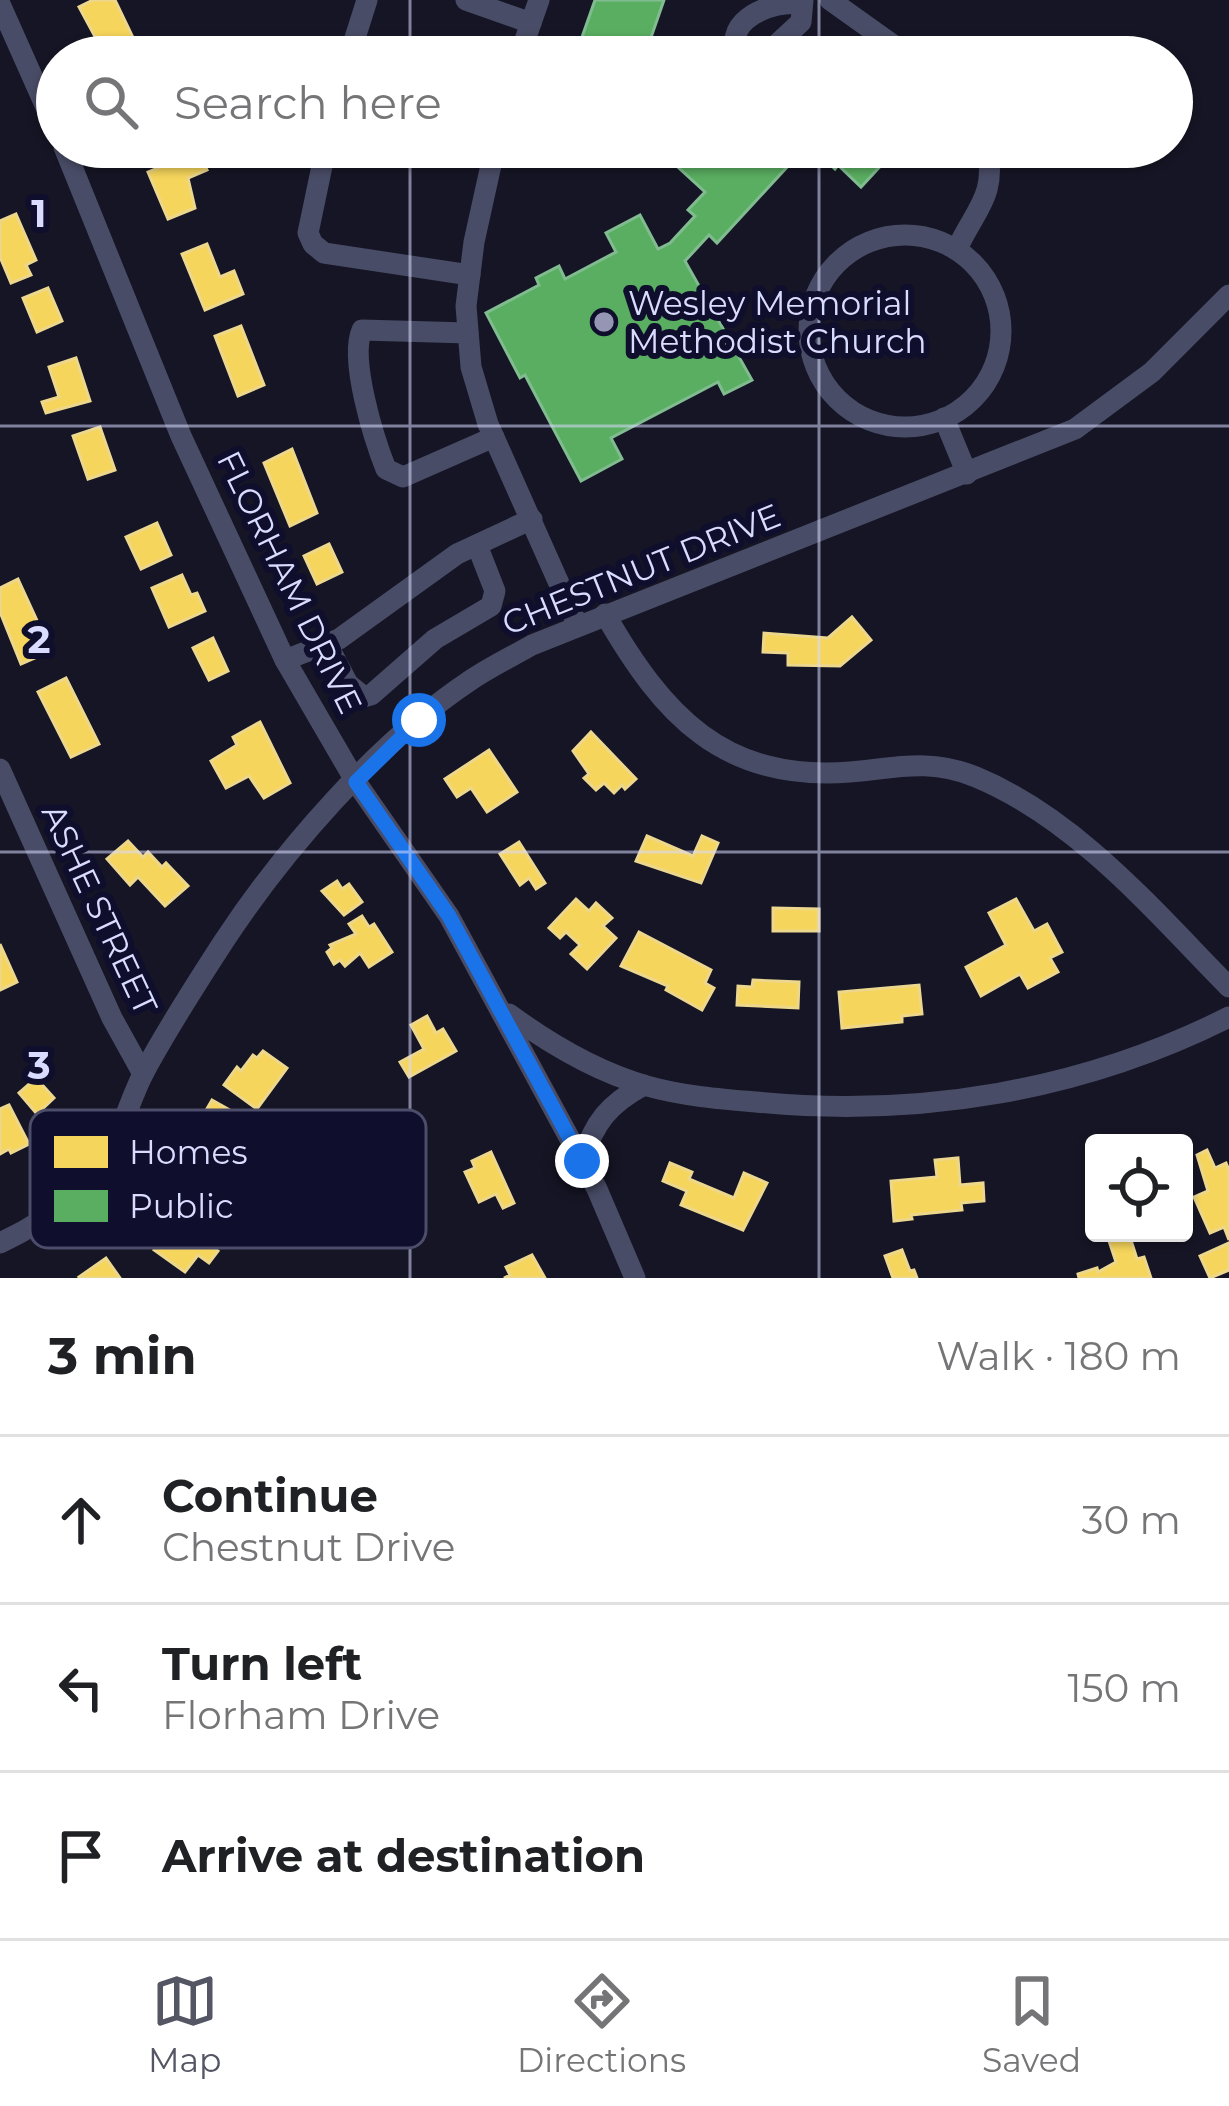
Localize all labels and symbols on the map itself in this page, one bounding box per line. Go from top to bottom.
text: 1 [31,189,47,237]
place label: Wesley Memorial Methodist Church [628,283,927,361]
marker: Wesley Memorial Methodist Church [591,309,617,335]
street label: FLORHAM DRIVE [209,444,371,720]
street label: CHESTNUT DRIVE [496,495,786,643]
text: 2 [27,615,51,663]
route start [392,693,446,747]
street label: ASHE STREET [34,798,166,1021]
text: 3 [26,1041,51,1089]
legend [30,1110,426,1248]
text: Homes [129,1132,248,1172]
route end [555,1134,609,1188]
text: Public [129,1186,234,1226]

